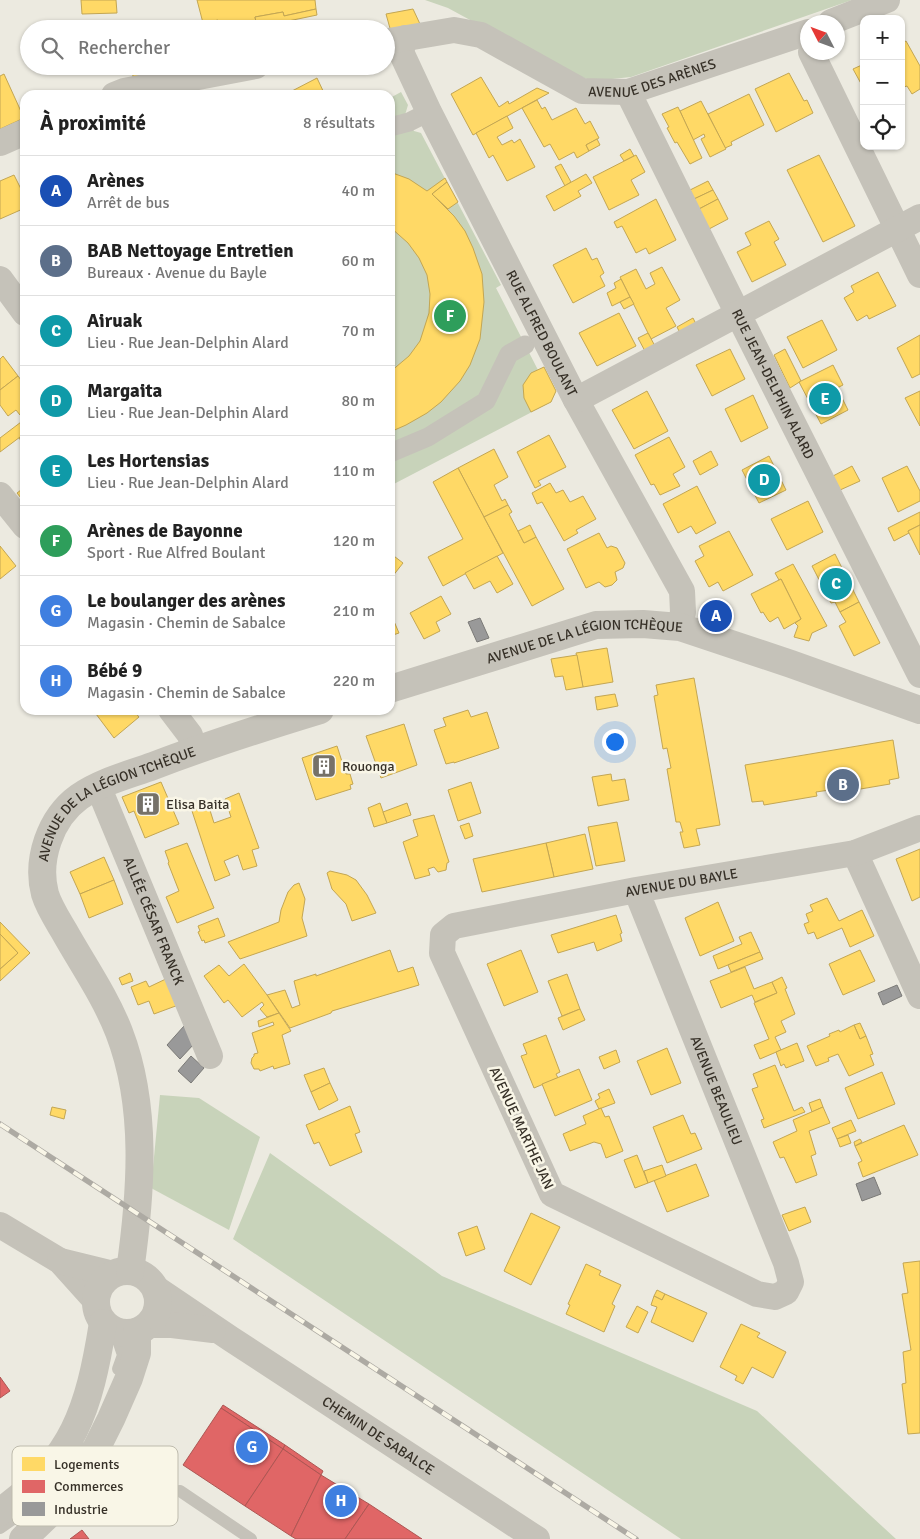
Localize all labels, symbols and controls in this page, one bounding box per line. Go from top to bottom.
north arrow [800,15,845,60]
map controls [860,15,905,150]
button: + [860,15,905,60]
search box [20,20,395,75]
icon: search [38,34,66,62]
text: Rechercher [78,36,170,60]
street label: AVENUE DES ARÈNES [588,55,718,101]
button: − [860,60,905,105]
button: locate [860,105,905,150]
text: À proximité [40,110,146,136]
text: 8 résultats [303,113,375,133]
text: Arènes [87,169,144,193]
text: A [51,181,61,201]
text: 40 m [341,181,375,201]
text: Arrêt de bus [87,193,170,213]
text: BAB Nettoyage Entretien [87,239,294,263]
text: B [51,251,61,271]
text: 60 m [341,251,375,271]
text: Bureaux · Avenue du Bayle [87,263,267,283]
street label: RUE ALFRED BOULANT [502,267,581,399]
pin: F [434,297,466,335]
street label: RUE JEAN-DELPHIN ALARD [728,306,818,462]
text: Airuak [87,309,142,333]
text: C [51,321,61,341]
text: 70 m [341,321,375,341]
text: Lieu · Rue Jean-Delphin Alard [87,333,289,353]
text: Margaita [87,379,162,403]
pin: E [809,380,841,418]
text: D [51,391,61,411]
text: 80 m [341,391,375,411]
text: Lieu · Rue Jean-Delphin Alard [87,403,289,423]
text: Les Hortensias [87,449,209,473]
text: E [51,461,61,481]
text: 110 m [333,461,375,481]
pin: D [748,461,780,499]
text: Lieu · Rue Jean-Delphin Alard [87,473,289,493]
text: Arènes de Bayonne [87,519,243,543]
text: F [52,531,60,551]
text: 120 m [333,531,375,551]
text: Sport · Rue Alfred Boulant [87,543,265,563]
pin: C [820,565,852,603]
text: Le boulanger des arènes [87,589,285,613]
pin: A [700,597,732,635]
text: G [51,601,61,621]
text: 210 m [333,601,375,621]
text: Magasin · Chemin de Sabalce [87,613,286,633]
street label: AVENUE DE LA LÉGION TCHÈQUE [484,616,684,668]
text: Bébé 9 [87,659,142,683]
text: H [51,671,61,691]
text: 220 m [333,671,375,691]
text: Magasin · Chemin de Sabalce [87,683,286,703]
your location [602,729,628,755]
street label: AVENUE DE LA LÉGION TCHÈQUE [35,743,198,863]
building icon: Rouonga [311,753,337,779]
place label: Rouonga [342,758,395,775]
pin: B [827,766,859,804]
building icon: Elisa Baita [135,791,161,817]
place label: Elisa Baita [166,796,229,813]
street label: ALLÉE CÉSAR FRANCK [119,855,188,988]
street label: AVENUE DU BAYLE [624,865,739,901]
street label: AVENUE BEAULIEU [687,1033,746,1148]
street label: AVENUE MARTHE JAN [486,1064,557,1192]
street label: CHEMIN DE SABALCE [319,1393,438,1479]
pin: G [236,1428,268,1466]
legend [12,1446,178,1526]
text: Logements [54,1456,119,1473]
text: Commerces [54,1478,124,1495]
pin: H [325,1482,357,1520]
text: Industrie [54,1501,108,1518]

